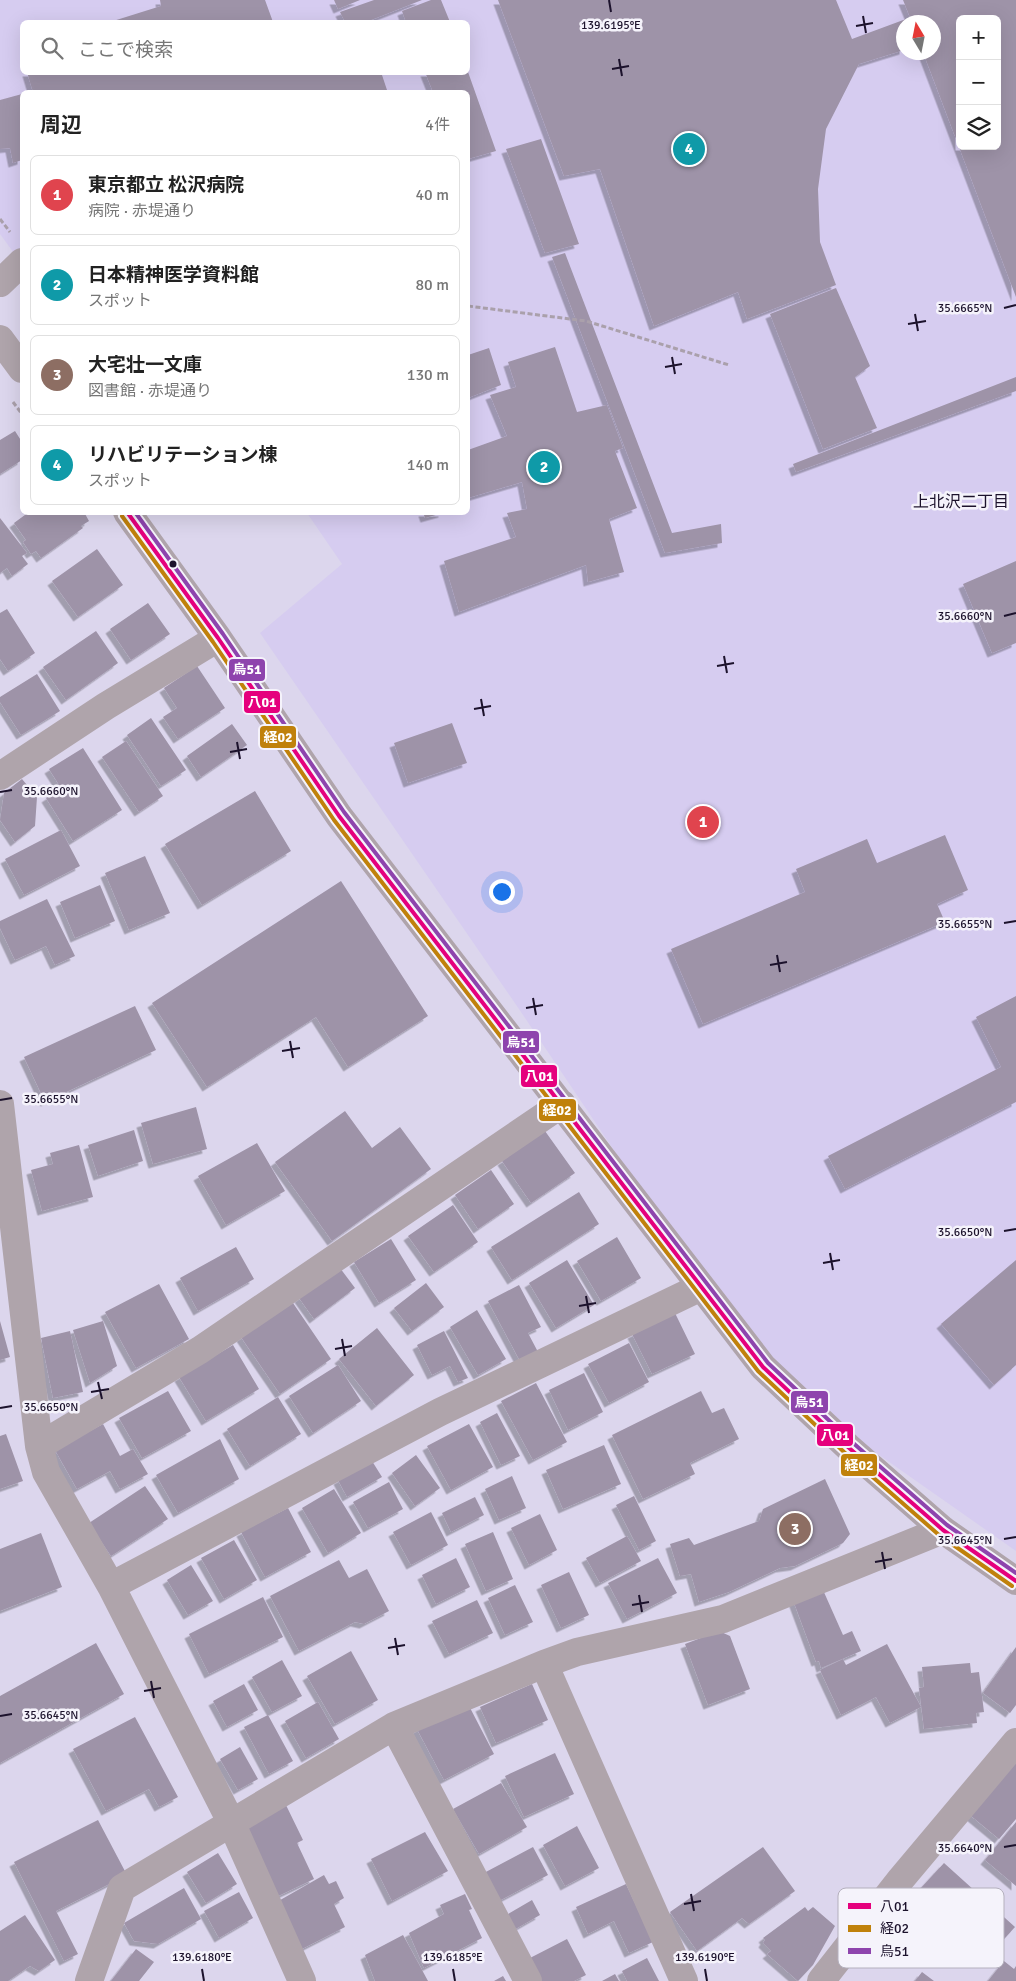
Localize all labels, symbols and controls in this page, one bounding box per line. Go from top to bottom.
north arrow [896,15,941,60]
map controls [956,15,1001,150]
button: + [956,15,1001,60]
text: 139.6195°E [581,18,641,33]
search box [20,20,470,75]
icon: search [38,34,66,62]
text: ここで検索 [78,38,173,62]
button: − [956,60,1001,105]
button: layers [956,105,1001,150]
text: 周辺 [40,112,82,138]
text: 4件 [425,115,450,135]
pin: 4 [673,130,705,168]
text: 東京都立 松沢病院 [88,173,244,197]
text: 1 [53,185,61,205]
text: 40 m [415,185,449,205]
text: 病院 · 赤堤通り [88,201,196,221]
text: 日本精神医学資料館 [88,263,259,287]
text: 2 [53,275,61,295]
text: 80 m [415,275,449,295]
text: スポット [88,291,152,311]
text: 35.6665°N [938,301,992,316]
text: 大宅壮一文庫 [88,353,202,377]
text: 3 [53,365,61,385]
text: 130 m [407,365,449,385]
text: 図書館 · 赤堤通り [88,381,212,401]
text: リハビリテーション棟 [88,443,278,467]
pin: 2 [528,448,560,486]
text: 4 [53,455,61,475]
text: 140 m [407,455,449,475]
text: スポット [88,471,152,491]
district label: 上北沢二丁目 [913,492,1009,512]
unlabelled marker [168,559,178,569]
text: 35.6660°N [938,609,992,624]
line badge: 烏51 [228,658,266,682]
text: 烏51 [232,661,262,678]
line badge: 八01 [243,690,281,714]
text: 八01 [247,694,277,711]
line badge: 経02 [259,725,297,749]
text: 経02 [263,729,293,746]
text: 35.6660°N [24,784,78,799]
pin: 1 [687,803,719,841]
your location [489,879,515,905]
text: 35.6655°N [938,917,992,932]
line badge: 烏51 [502,1030,540,1054]
text: 烏51 [506,1034,536,1051]
line badge: 八01 [520,1064,558,1088]
text: 八01 [524,1068,554,1085]
text: 35.6655°N [24,1092,78,1107]
line badge: 経02 [538,1098,577,1122]
text: 経02 [542,1102,572,1119]
text: 35.6650°N [938,1225,992,1240]
line badge: 烏51 [790,1390,829,1414]
text: 烏51 [794,1394,824,1411]
text: 35.6650°N [24,1400,78,1415]
line badge: 八01 [816,1423,854,1447]
text: 八01 [820,1427,850,1444]
line badge: 経02 [840,1453,878,1477]
text: 経02 [844,1457,874,1474]
pin: 3 [779,1510,811,1548]
text: 35.6645°N [938,1533,992,1548]
text: 35.6645°N [24,1708,78,1723]
text: 35.6640°N [938,1841,992,1856]
legend [838,1888,1004,1968]
text: 八01 [880,1898,909,1915]
text: 経02 [880,1920,909,1937]
text: 烏51 [880,1943,909,1960]
text: 139.6180°E [172,1950,232,1965]
text: 139.6185°E [423,1950,483,1965]
text: 139.6190°E [675,1950,735,1965]

